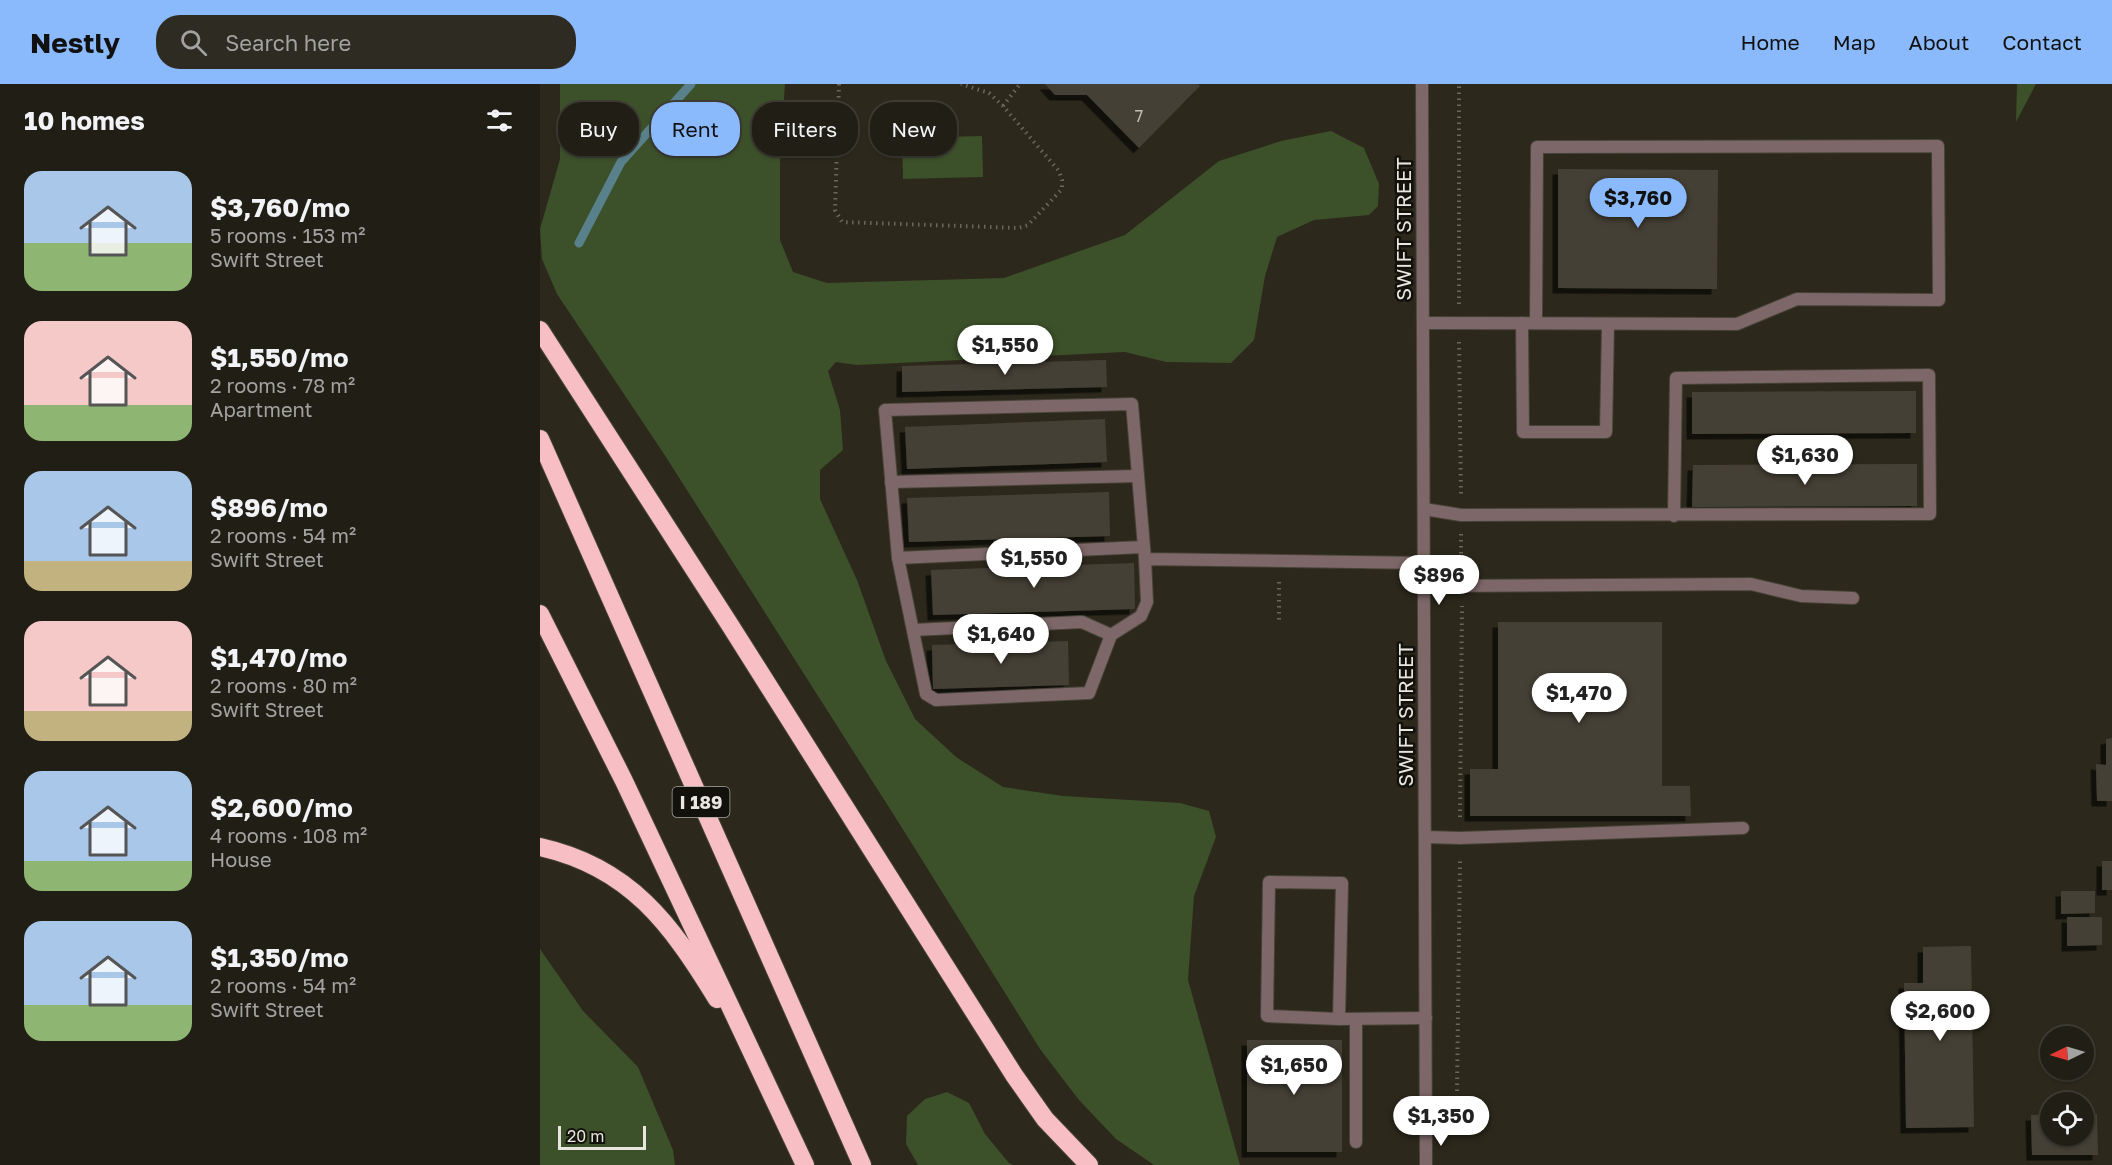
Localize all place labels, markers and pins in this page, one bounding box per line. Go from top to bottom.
pin: $3,760 [1589,178,1687,229]
pin: $1,550 [956,325,1054,376]
pin: $1,630 [1756,435,1854,486]
pin: $1,550 [985,538,1083,589]
pin: $896 [1403,555,1475,606]
pin: $1,640 [952,614,1050,665]
pin: $1,470 [1530,673,1628,724]
pin: $2,600 [1891,991,1989,1042]
pin: $1,650 [1245,1045,1343,1096]
pin: $1,350 [1392,1096,1490,1147]

